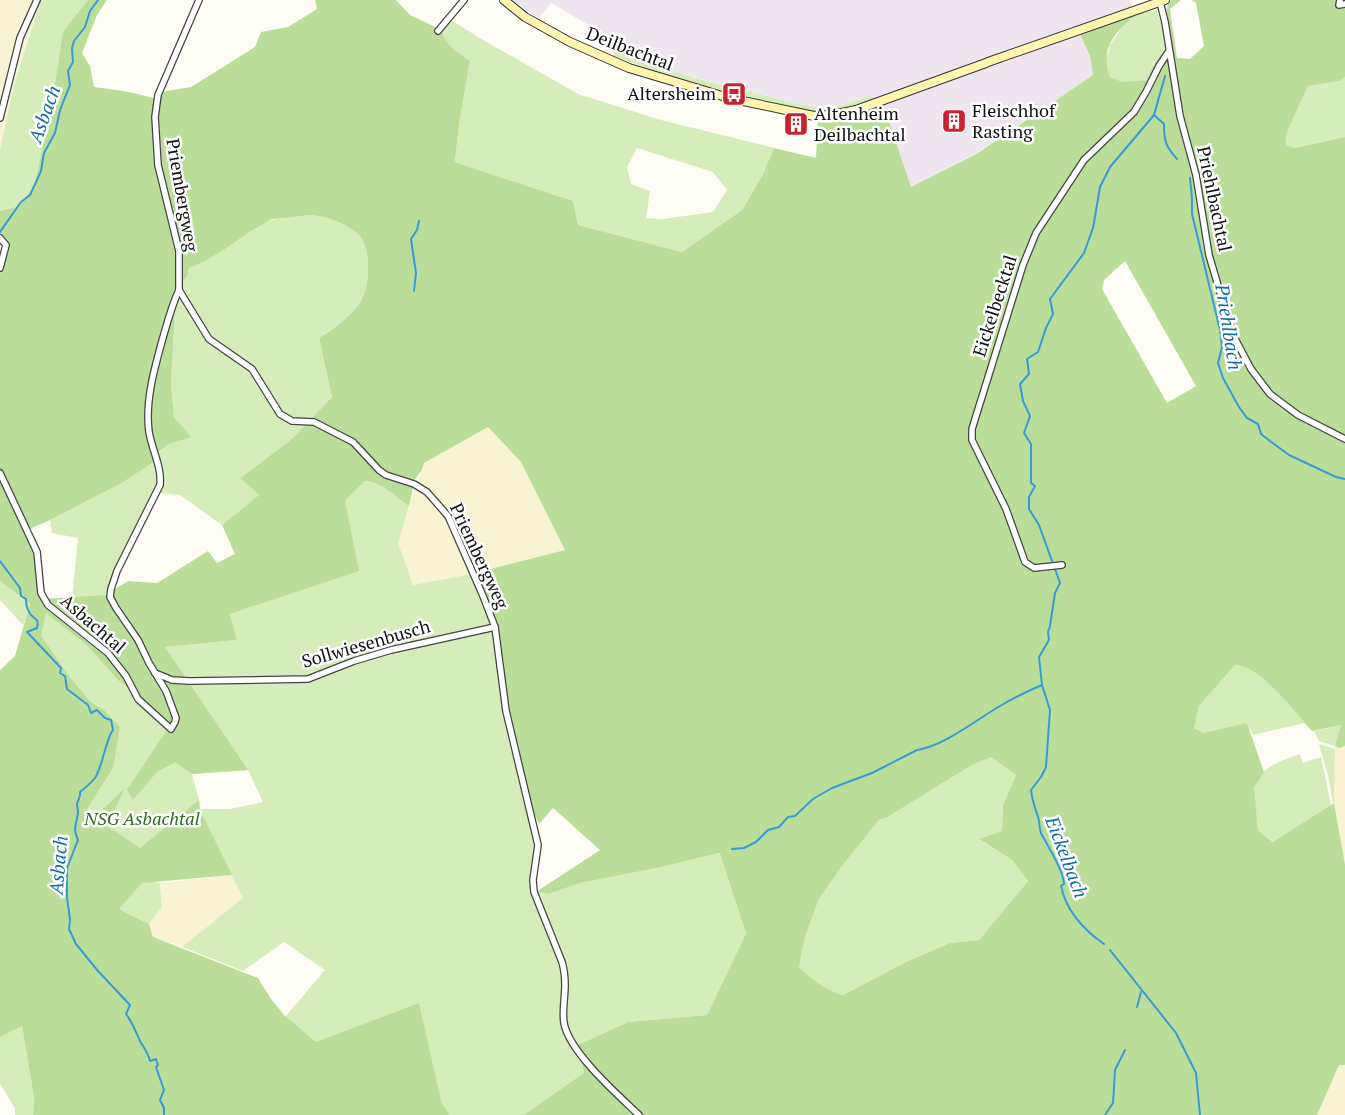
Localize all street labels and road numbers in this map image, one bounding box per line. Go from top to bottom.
street label: Deilbachtal [583,20,677,76]
street label: Priembergweg [161,136,205,254]
street label: Priehlbachtal [1192,144,1238,254]
street label: Eickelbecktal [966,252,1022,360]
street label: Priembergweg [445,499,515,613]
street label: Asbachtal [56,588,131,658]
street label: Sollwiesenbusch [299,613,433,673]

